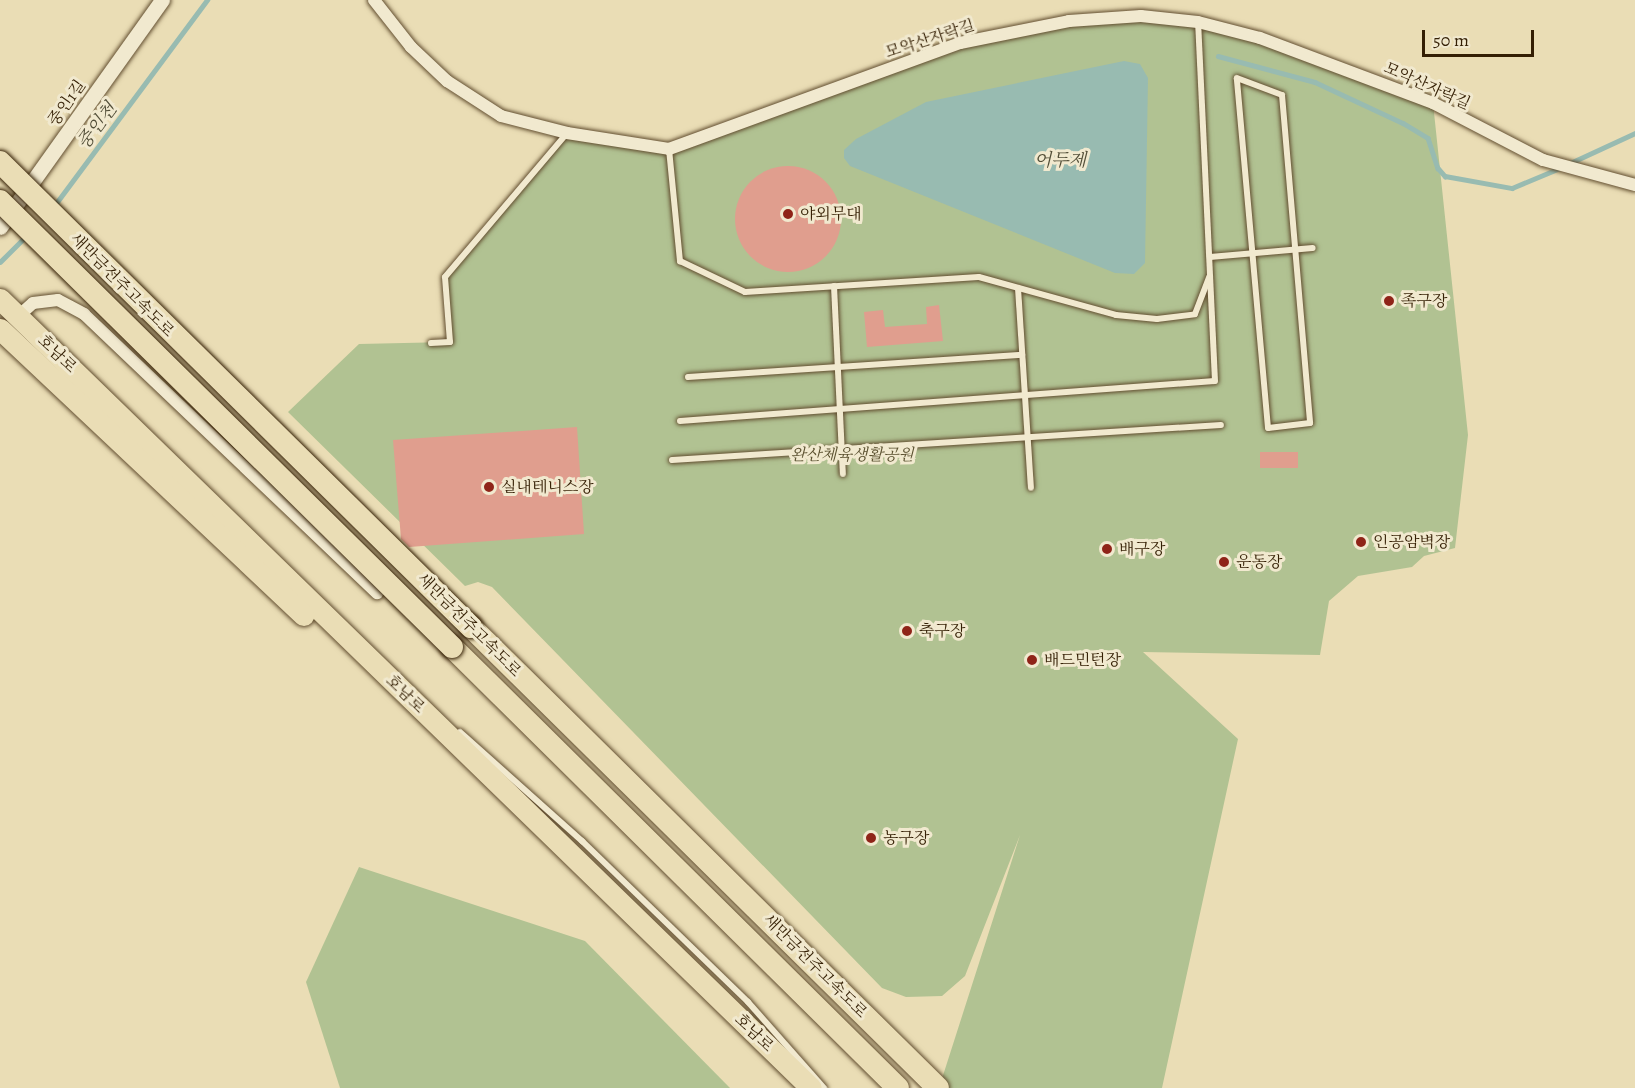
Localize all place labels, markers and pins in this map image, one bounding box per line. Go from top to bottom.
place label: 야외무대 [800,204,862,224]
marker: 야외무대 [781,207,795,221]
place label: 족구장 [1401,291,1447,311]
marker: 족구장 [1382,294,1396,308]
place label: 실내테니스장 [501,477,594,497]
marker: 실내테니스장 [482,480,496,494]
place label: 인공암벽장 [1373,532,1450,552]
marker: 인공암벽장 [1354,535,1368,549]
place label: 배구장 [1119,539,1165,559]
marker: 배구장 [1100,542,1114,556]
place label: 운동장 [1236,552,1282,572]
marker: 운동장 [1217,555,1231,569]
place label: 축구장 [919,621,965,641]
marker: 축구장 [900,624,914,638]
place label: 배드민턴장 [1044,650,1121,670]
marker: 배드민턴장 [1025,653,1039,667]
place label: 농구장 [883,828,929,848]
marker: 농구장 [864,831,878,845]

